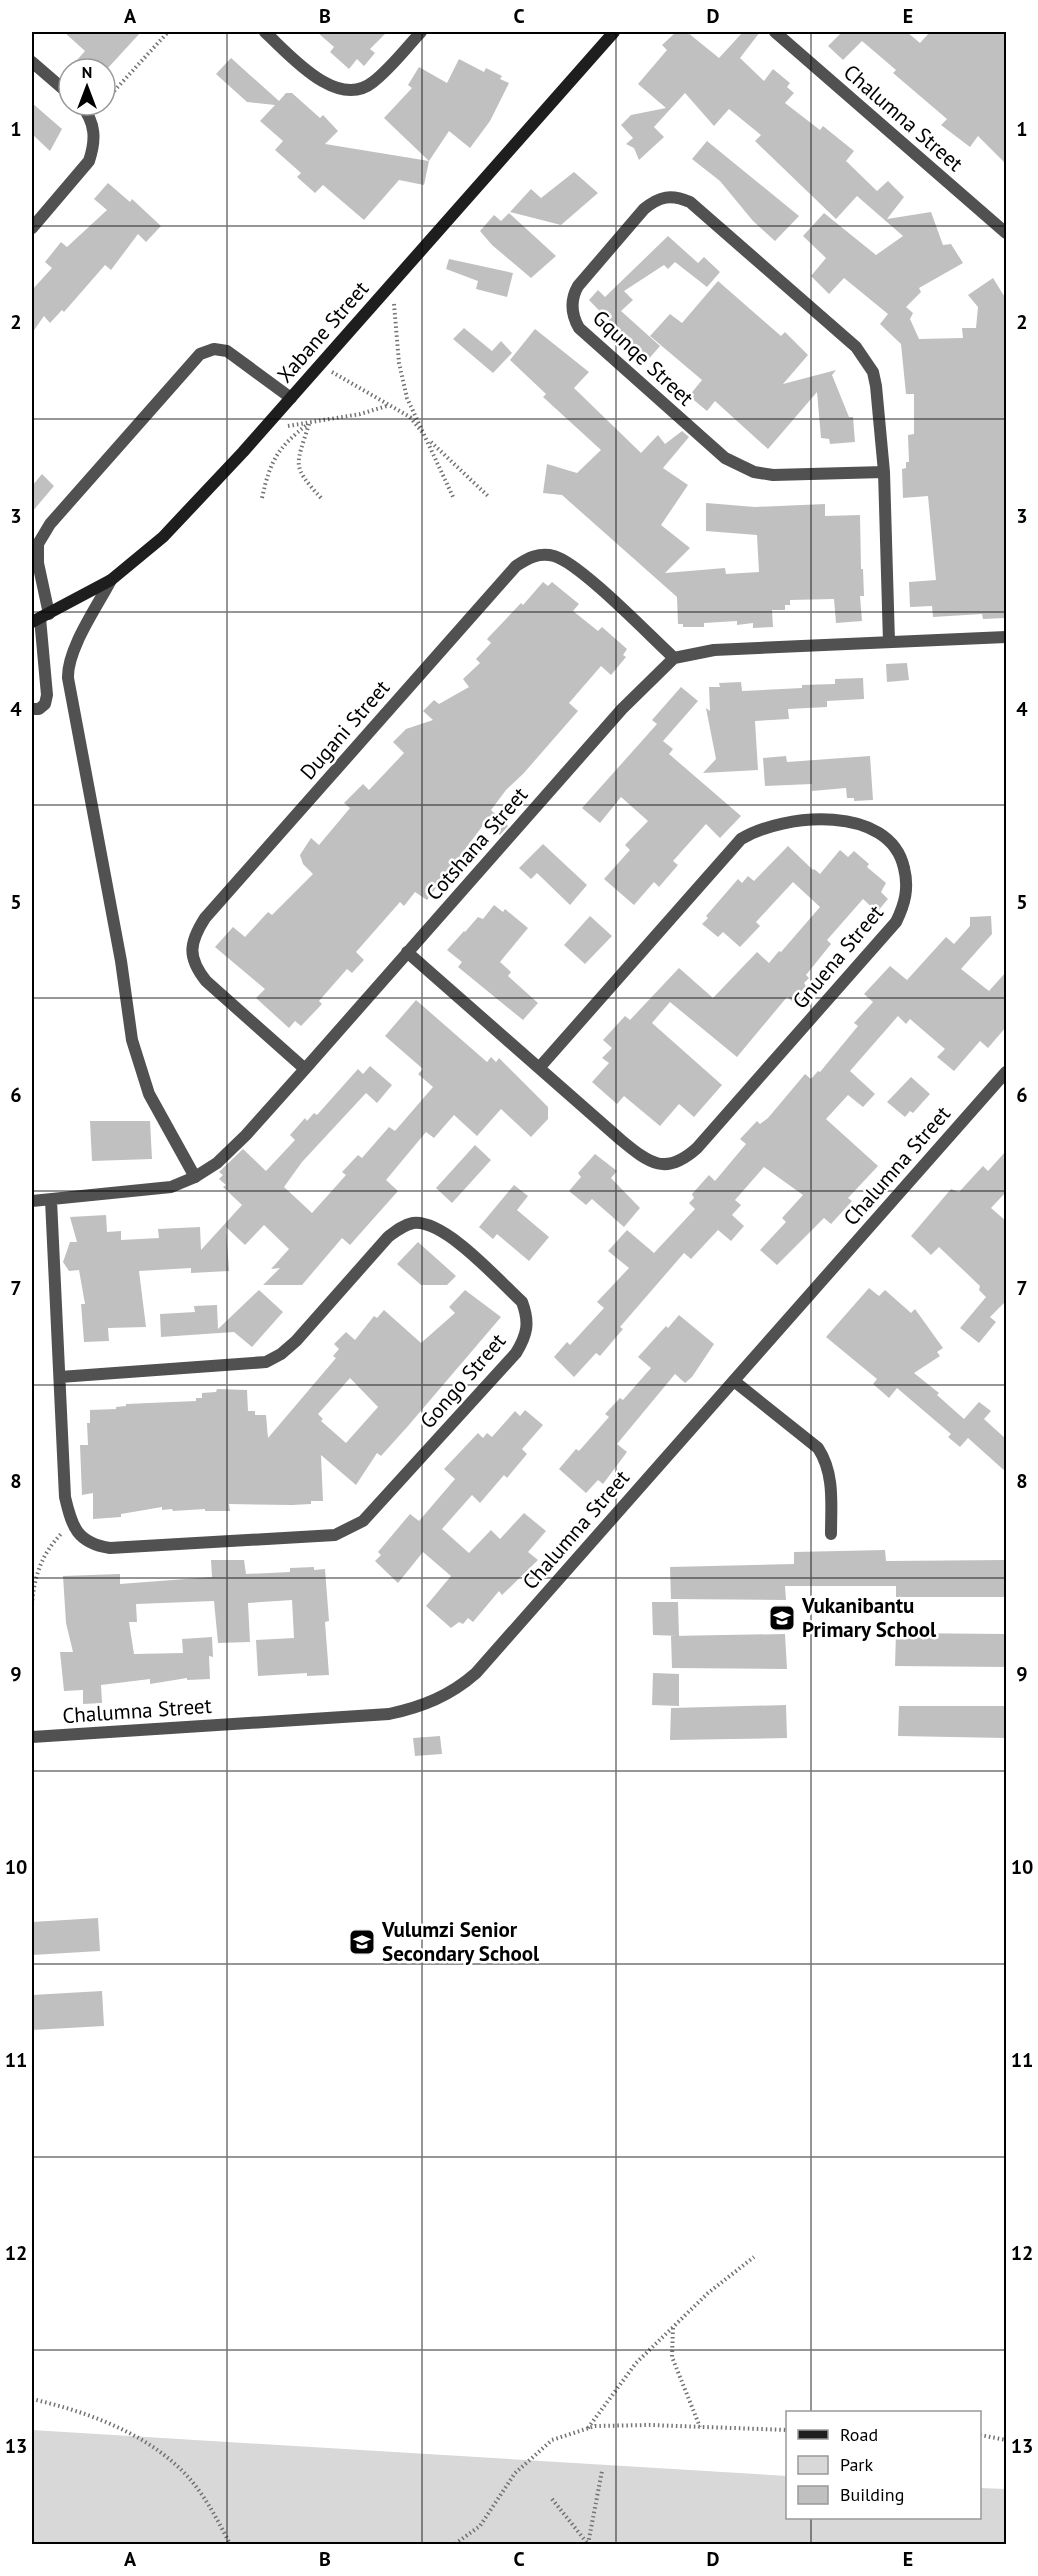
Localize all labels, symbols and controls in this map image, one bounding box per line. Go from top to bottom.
text: A [124,3,137,29]
text: B [319,3,331,29]
text: C [513,3,525,29]
text: D [707,3,720,29]
text: E [903,3,913,29]
north arrow [57,57,117,117]
street label: Chalumna Street [838,58,969,177]
text: N [82,62,92,82]
text: 1 [10,116,22,142]
text: 1 [1016,116,1028,142]
street label: Xabane Street [271,275,374,388]
street label: Gqunqe Street [587,304,699,411]
text: 2 [10,309,22,335]
text: 2 [1016,309,1028,335]
text: 3 [10,503,22,529]
text: 3 [1016,503,1028,529]
street label: Dugani Street [294,674,395,785]
text: 4 [10,696,22,722]
text: 4 [1016,696,1028,722]
street label: Cotshana Street [420,781,533,906]
text: 5 [10,889,22,915]
text: 5 [1016,889,1028,915]
street label: Gnuena Street [786,899,889,1014]
text: 6 [10,1082,22,1108]
text: 6 [1016,1082,1028,1108]
street label: Chalumna Street [837,1100,956,1231]
text: 7 [10,1275,22,1301]
text: 7 [1016,1275,1028,1301]
street label: Gongo Street [414,1328,511,1434]
street label: Chalumna Street [516,1464,635,1595]
text: 8 [10,1468,22,1494]
text: 8 [1016,1468,1028,1494]
place label: Vukanibantu Primary School [801,1592,937,1643]
school or university icon: Vukanibantu Primary School [767,1603,797,1633]
text: 9 [10,1661,22,1687]
text: 9 [1016,1661,1028,1687]
street label: Chalumna Street [61,1692,212,1729]
text: 10 [5,1854,27,1880]
text: 10 [1011,1854,1033,1880]
place label: Vulumzi Senior Secondary School [381,1916,540,1967]
school or university icon: Vulumzi Senior Secondary School [347,1927,377,1957]
text: 11 [5,2047,27,2073]
text: 11 [1011,2047,1033,2073]
text: 12 [5,2240,27,2266]
text: 12 [1011,2240,1033,2266]
legend [786,2411,981,2519]
text: Road [840,2423,878,2446]
text: 13 [5,2433,27,2459]
text: 13 [1011,2433,1033,2459]
text: Park [840,2453,873,2476]
text: Building [840,2483,904,2506]
text: A [124,2546,137,2572]
text: B [319,2546,331,2572]
text: C [513,2546,525,2572]
text: D [707,2546,720,2572]
text: E [903,2546,913,2572]

